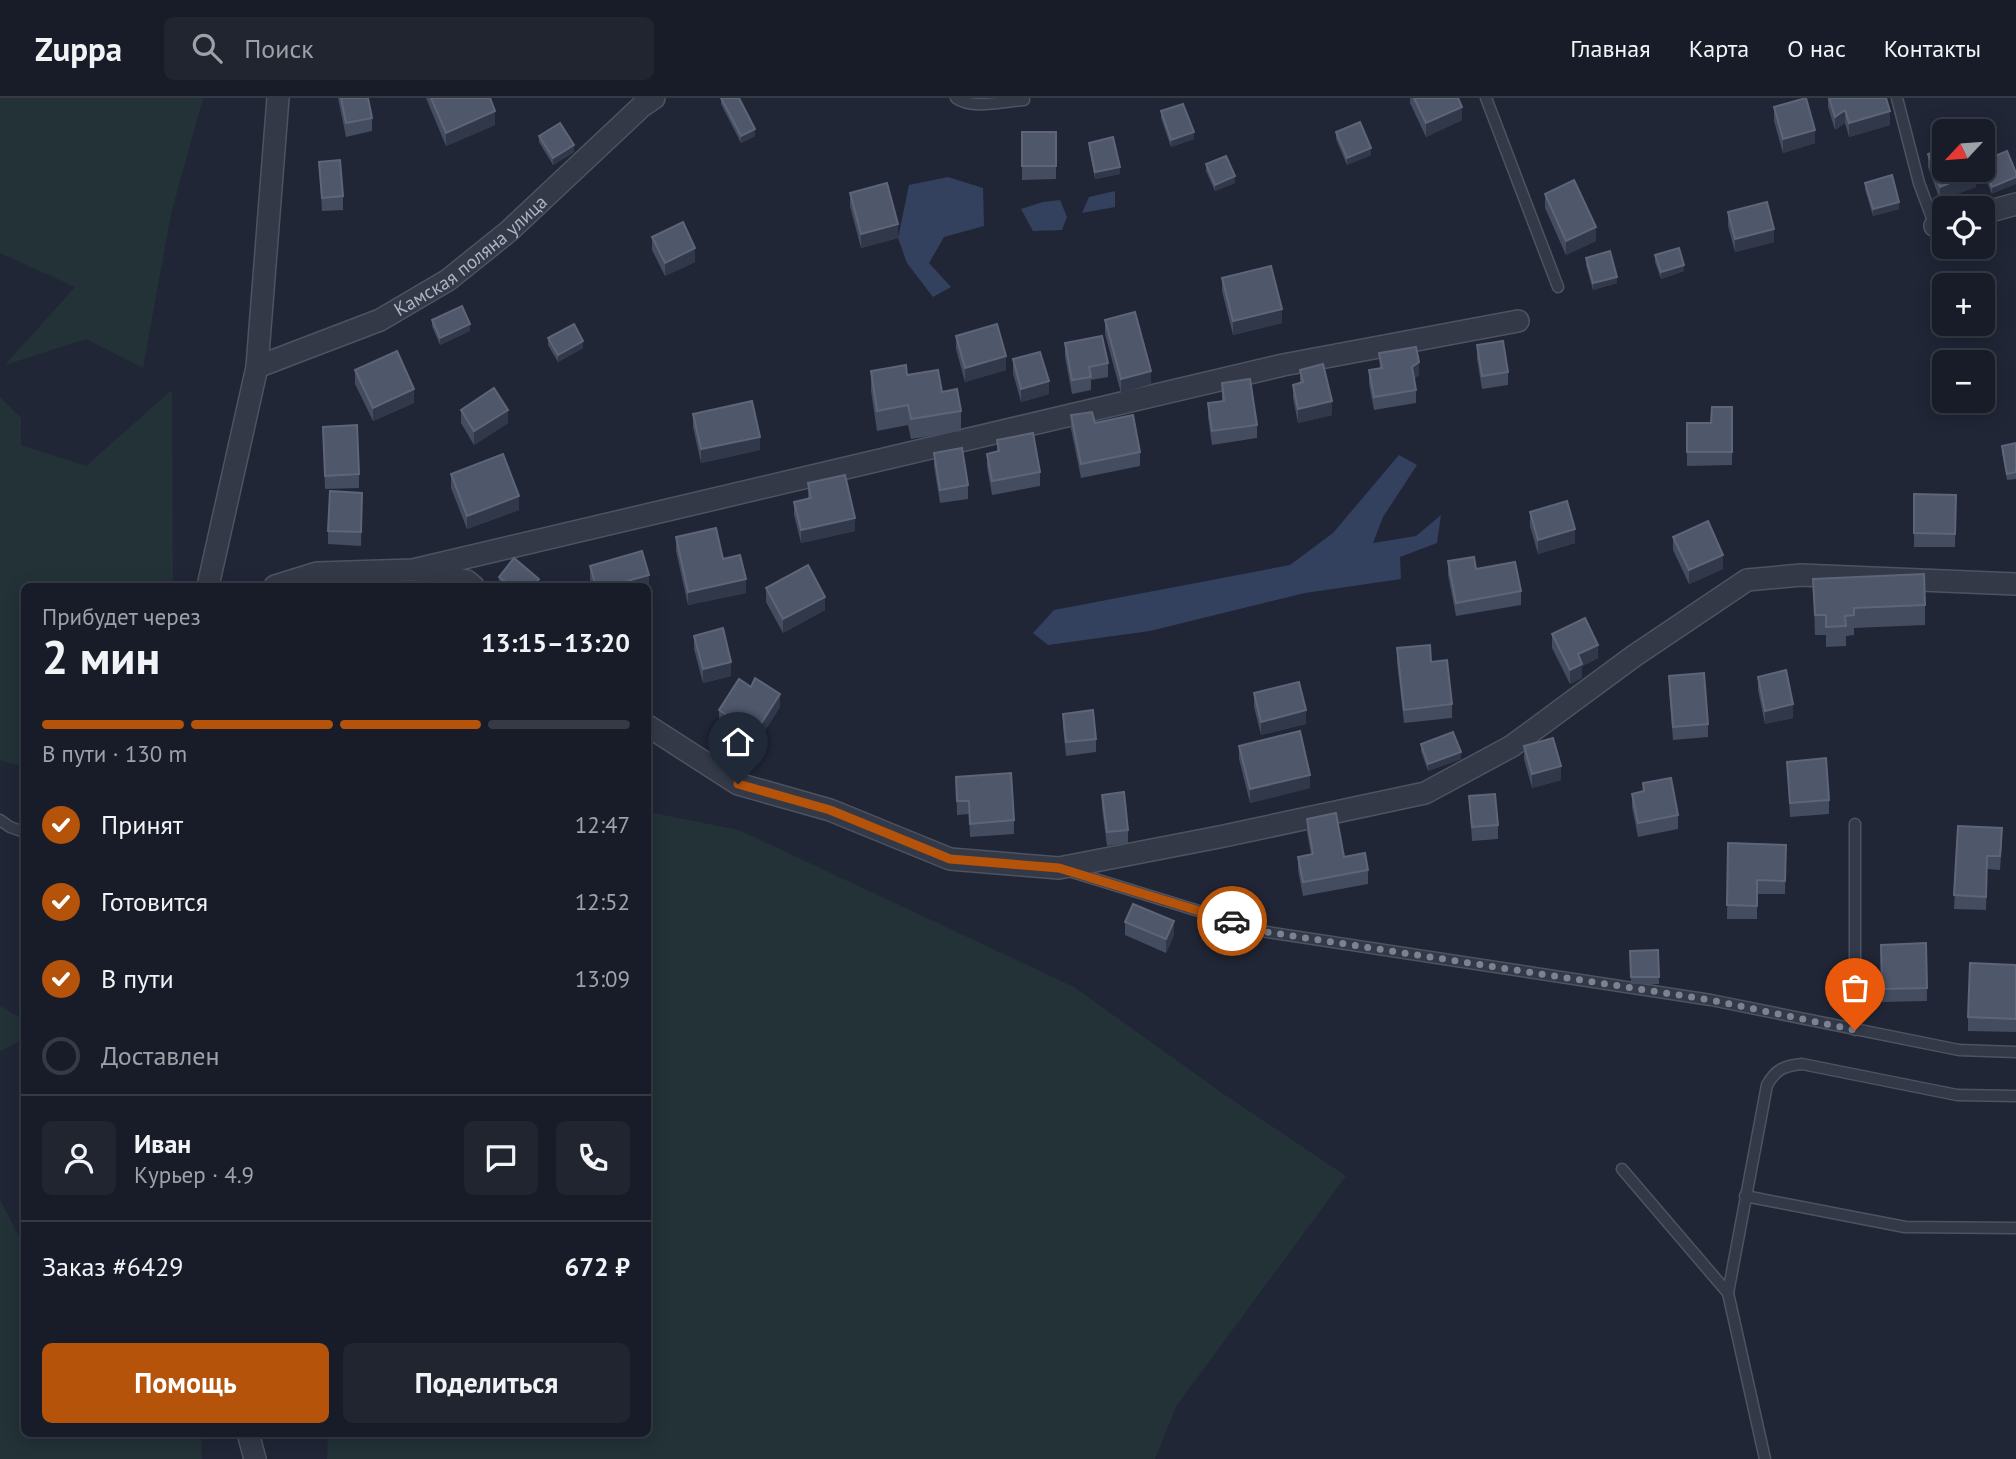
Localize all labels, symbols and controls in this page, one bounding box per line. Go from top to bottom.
search box [164,17,654,80]
text: Zuppa [35,27,122,70]
icon: search [188,29,226,67]
text: Поиск [244,32,314,65]
text: Главная [1570,33,1651,64]
text: Карта [1689,33,1749,64]
text: О нас [1787,33,1846,64]
text: Контакты [1884,33,1981,64]
north arrow [1932,119,1995,182]
map controls [1932,119,1995,413]
street label: Камская поляна улица [389,190,552,321]
button: locate [1932,196,1995,259]
button: + [1932,273,1995,336]
button: − [1932,350,1995,413]
text: Прибудет через [42,602,201,631]
text: 13:15–13:20 [481,626,630,659]
text: 2 мин [42,627,160,687]
pin [708,712,768,784]
icon: home [719,723,757,761]
text: В пути · 130 m [42,739,187,768]
icon: check [42,806,80,844]
text: Принят [101,808,183,841]
text: 12:47 [575,810,630,839]
icon: check [42,883,80,921]
text: Готовится [101,885,208,918]
courier [1197,886,1267,956]
text: 12:52 [575,887,630,916]
icon: car [1213,902,1251,940]
pin [1825,958,1885,1030]
icon: check [42,960,80,998]
text: В пути [101,962,174,995]
text: 13:09 [575,964,630,993]
icon: bag [1836,969,1874,1007]
text: Доставлен [101,1039,220,1072]
button: person [42,1121,116,1195]
button: chat [464,1121,538,1195]
button: phone [556,1121,630,1195]
text: Иван [134,1127,191,1160]
text: Курьер · 4.9 [134,1160,254,1189]
text: Заказ #6429 [42,1250,184,1283]
text: 672 ₽ [564,1250,630,1283]
button: Помощь [42,1343,329,1423]
button: Поделиться [343,1343,630,1423]

